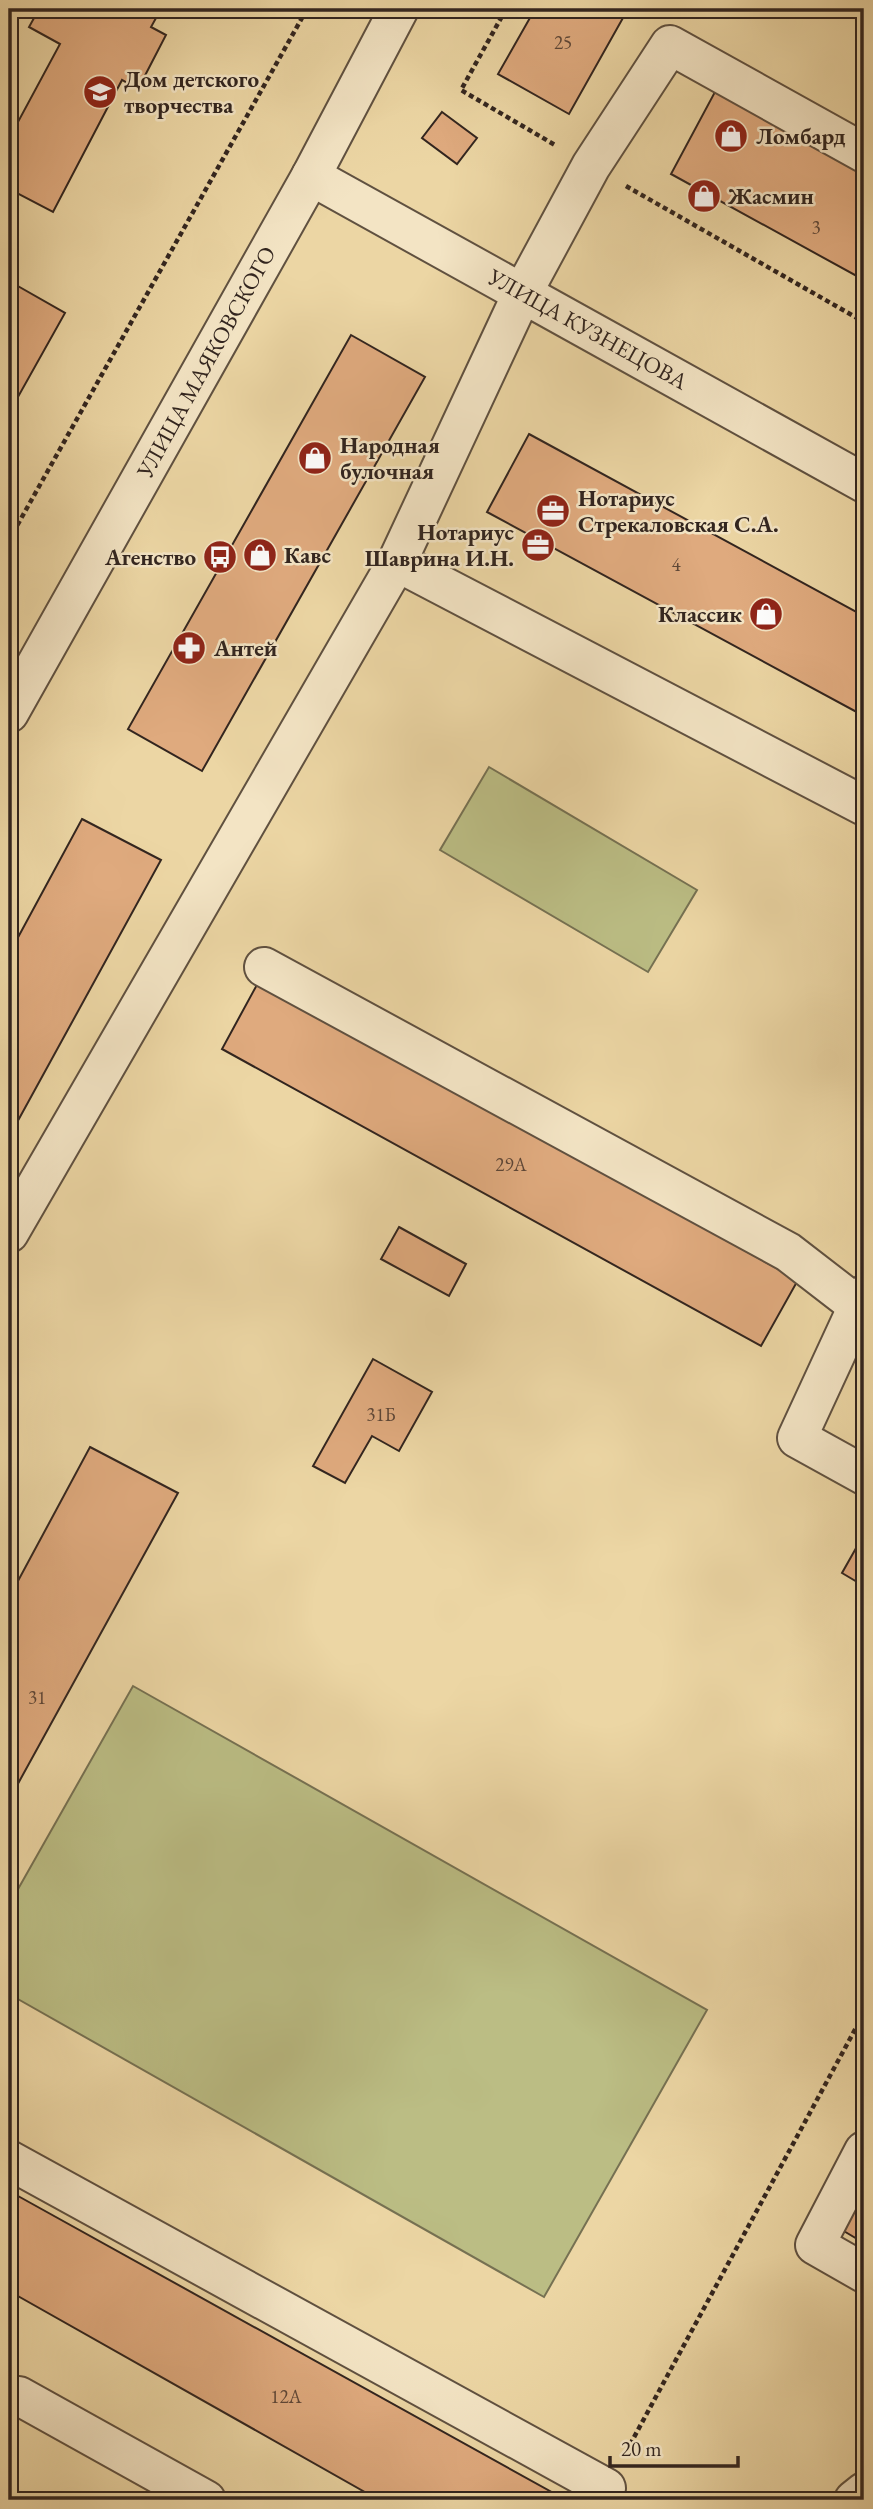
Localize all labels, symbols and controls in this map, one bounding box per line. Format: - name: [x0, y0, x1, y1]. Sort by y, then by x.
- house number: 25: [554, 30, 572, 55]
- place label: Дом детского творчества: [124, 64, 260, 120]
- school or university icon: Дом детского творчества: [81, 73, 119, 111]
- shop icon: Ломбард: [712, 117, 750, 155]
- place label: Ломбард: [756, 121, 846, 151]
- shop icon: Жасмин: [685, 177, 723, 215]
- place label: Жасмин: [727, 181, 814, 211]
- house number: 3: [811, 215, 821, 240]
- street label: УЛИЦА МАЯКОВСКОГО: [129, 241, 282, 484]
- street label: УЛИЦА КУЗНЕЦОВА: [482, 261, 694, 397]
- place label: Народная булочная: [340, 430, 440, 486]
- shop icon: Народная булочная: [296, 439, 334, 477]
- place label: Нотариус Стрекаловская С.А.: [578, 483, 779, 539]
- office icon: Нотариус Стрекаловская С.А.: [534, 492, 572, 530]
- place label: Нотариус Шаврина И.Н.: [365, 517, 515, 573]
- office icon: Нотариус Шаврина И.Н.: [519, 526, 557, 564]
- shop icon: Кавс: [241, 536, 279, 574]
- bus stop icon: Агенство: [201, 538, 239, 576]
- place label: Кавс: [284, 540, 331, 570]
- place label: Агенство: [104, 542, 196, 572]
- house number: 4: [671, 552, 681, 577]
- shop icon: Классик: [747, 595, 785, 633]
- place label: Классик: [658, 599, 742, 629]
- pharmacy icon: Антей: [170, 629, 208, 667]
- place label: Антей: [213, 633, 278, 663]
- house number: 29А: [495, 1152, 528, 1177]
- house number: 31Б: [366, 1402, 396, 1427]
- house number: 31: [28, 1685, 46, 1710]
- house number: 12А: [270, 2384, 303, 2409]
- scale bar: [610, 2425, 738, 2469]
- text: 20 m: [621, 2435, 662, 2462]

